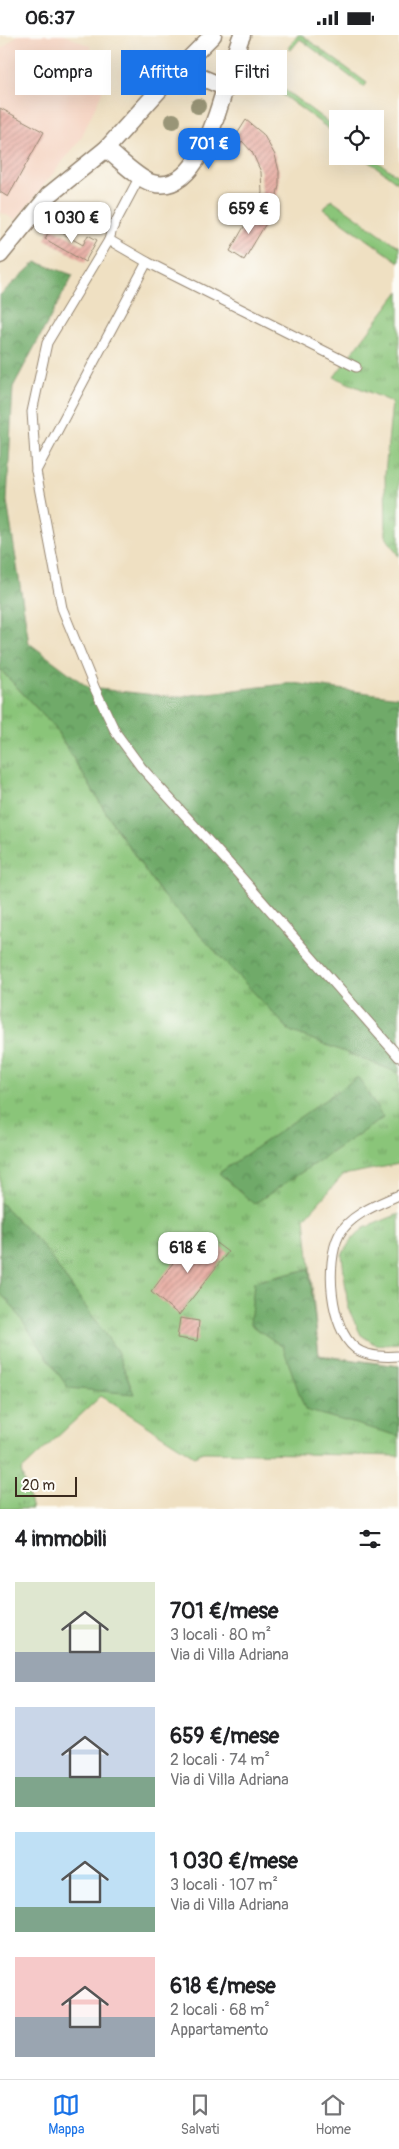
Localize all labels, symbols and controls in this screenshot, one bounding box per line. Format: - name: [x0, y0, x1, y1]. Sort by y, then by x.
- text: 06:37: [25, 6, 75, 30]
- chip: Compra: [15, 50, 111, 95]
- chip: Affitta: [121, 50, 206, 95]
- chip: Filtri: [216, 50, 287, 95]
- map controls: [329, 110, 384, 165]
- button: locate: [329, 110, 384, 165]
- pin: 701 €: [174, 127, 244, 170]
- text: 701 €: [189, 134, 229, 154]
- pin: 659 €: [214, 193, 284, 235]
- text: 659 €: [229, 199, 269, 219]
- pin: 1 030 €: [26, 201, 118, 244]
- text: 1 030 €: [45, 208, 99, 228]
- pin: 618 €: [153, 1231, 223, 1274]
- text: 618 €: [169, 1238, 207, 1258]
- scale bar: [15, 1474, 78, 1497]
- text: 20 m: [22, 1477, 55, 1494]
- icon: filters: [356, 1525, 384, 1553]
- text: 4 immobili: [15, 1526, 106, 1553]
- text: 701 €/mese: [170, 1598, 278, 1625]
- icon: home: [55, 1602, 115, 1662]
- text: 3 locali · 80 m²: [170, 1625, 271, 1645]
- text: Via di Villa Adriana: [170, 1645, 289, 1665]
- text: 659 €/mese: [170, 1723, 279, 1750]
- icon: home: [55, 1727, 115, 1787]
- text: 2 locali · 74 m²: [170, 1750, 270, 1770]
- text: Via di Villa Adriana: [170, 1770, 289, 1790]
- text: 1 030 €/mese: [170, 1848, 298, 1875]
- icon: home: [55, 1852, 115, 1912]
- text: 3 locali · 107 m²: [170, 1875, 278, 1895]
- text: Via di Villa Adriana: [170, 1895, 289, 1915]
- text: 618 €/mese: [170, 1973, 276, 2000]
- icon: home: [55, 1977, 115, 2037]
- text: 2 locali · 68 m²: [170, 2000, 270, 2020]
- text: Appartamento: [170, 2020, 268, 2040]
- tab: Mappa: [48, 2091, 84, 2138]
- tab: Salvati: [181, 2091, 219, 2138]
- tab: Home: [316, 2091, 351, 2138]

